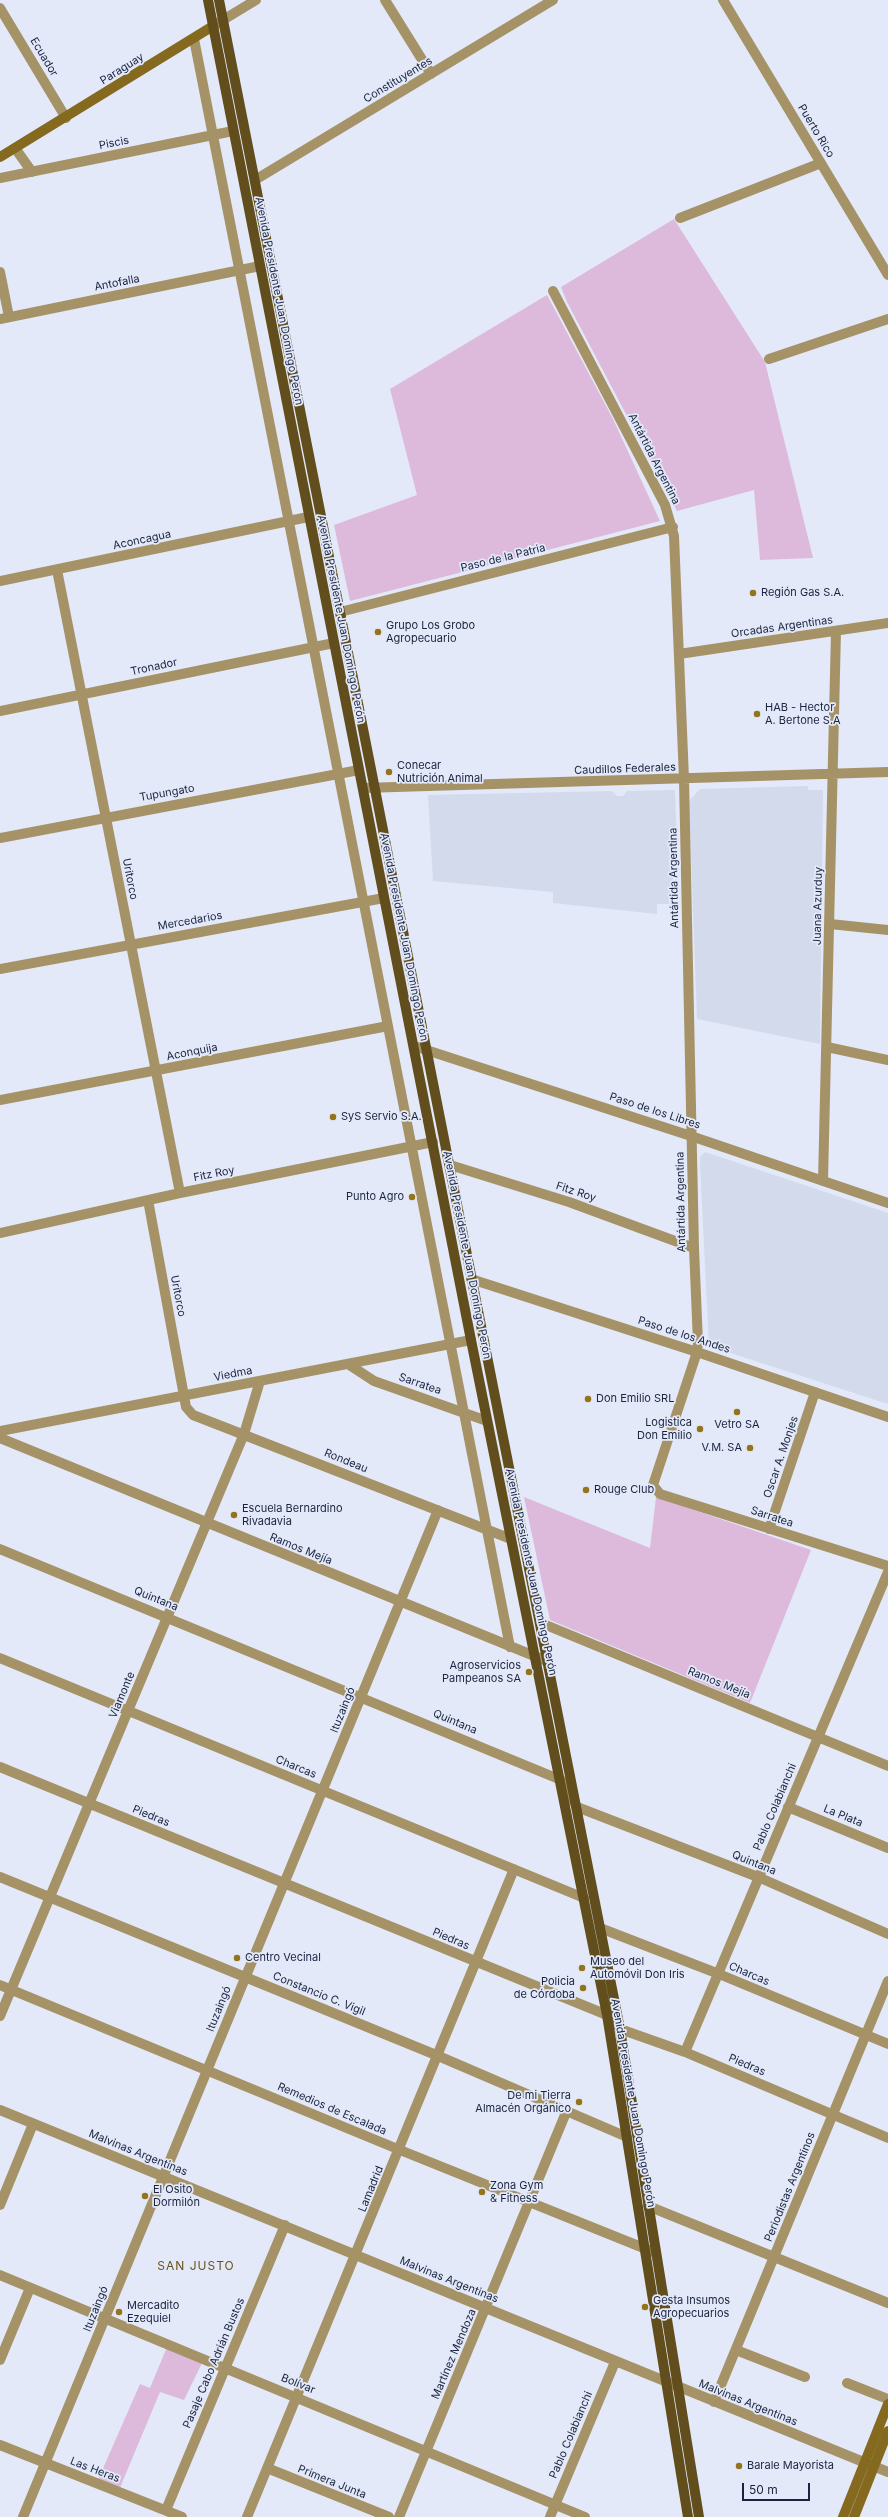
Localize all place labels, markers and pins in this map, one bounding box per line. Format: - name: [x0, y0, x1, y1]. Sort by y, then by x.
- place label: Región Gas S.A.: [761, 586, 844, 600]
- marker: Región Gas S.A.: [748, 588, 758, 598]
- place label: Grupo Los Grobo Agropecuario: [386, 619, 475, 645]
- marker: Grupo Los Grobo Agropecuario: [373, 627, 383, 637]
- place label: HAB - Hector A. Bertone S.A: [765, 701, 841, 727]
- marker: HAB - Hector A. Bertone S.A: [752, 709, 762, 719]
- place label: Conecar Nutrición Animal: [397, 759, 483, 785]
- marker: Conecar Nutrición Animal: [384, 767, 394, 777]
- place label: SyS Servio S.A.: [341, 1110, 422, 1124]
- marker: SyS Servio S.A.: [328, 1112, 338, 1122]
- place label: Punto Agro: [346, 1190, 404, 1204]
- marker: Punto Agro: [407, 1192, 417, 1202]
- place label: Don Emilio SRL: [596, 1392, 674, 1406]
- marker: Don Emilio SRL: [583, 1394, 593, 1404]
- marker: Vetro SA: [732, 1407, 742, 1417]
- place label: Logistica Don Emilio: [637, 1416, 692, 1442]
- place label: Vetro SA: [714, 1418, 760, 1432]
- marker: Logistica Don Emilio: [695, 1424, 705, 1434]
- place label: V.M. SA: [701, 1441, 742, 1455]
- marker: V.M. SA: [745, 1443, 755, 1453]
- place label: Rouge Club: [594, 1483, 654, 1497]
- marker: Rouge Club: [581, 1485, 591, 1495]
- place label: Escuela Bernardino Rivadavia: [242, 1502, 343, 1528]
- marker: Escuela Bernardino Rivadavia: [229, 1510, 239, 1520]
- place label: Agroservicios Pampeanos SA: [442, 1659, 521, 1685]
- marker: Agroservicios Pampeanos SA: [524, 1667, 534, 1677]
- place label: Centro Vecinal: [245, 1951, 321, 1965]
- marker: Centro Vecinal: [232, 1953, 242, 1963]
- place label: Museo del Automóvil Don Iris: [590, 1955, 685, 1981]
- marker: Museo del Automóvil Don Iris: [577, 1963, 587, 1973]
- place label: Policia de Córdoba: [514, 1975, 575, 2001]
- marker: Policia de Córdoba: [578, 1983, 588, 1993]
- place label: De mi Tierra Almacén Orgánico: [475, 2089, 571, 2115]
- marker: De mi Tierra Almacén Orgánico: [574, 2097, 584, 2107]
- place label: Zona Gym & Fitness: [490, 2179, 543, 2205]
- place label: El Osito Dormilón: [153, 2183, 200, 2209]
- marker: Zona Gym & Fitness: [477, 2187, 487, 2197]
- marker: El Osito Dormilón: [140, 2191, 150, 2201]
- place label: Gesta Insumos Agropecuarios: [653, 2294, 730, 2320]
- place label: Mercadito Ezequiel: [127, 2299, 179, 2325]
- marker: Gesta Insumos Agropecuarios: [640, 2302, 650, 2312]
- marker: Mercadito Ezequiel: [114, 2307, 124, 2317]
- place label: Barale Mayorista: [747, 2459, 834, 2473]
- marker: Barale Mayorista: [734, 2461, 744, 2471]

